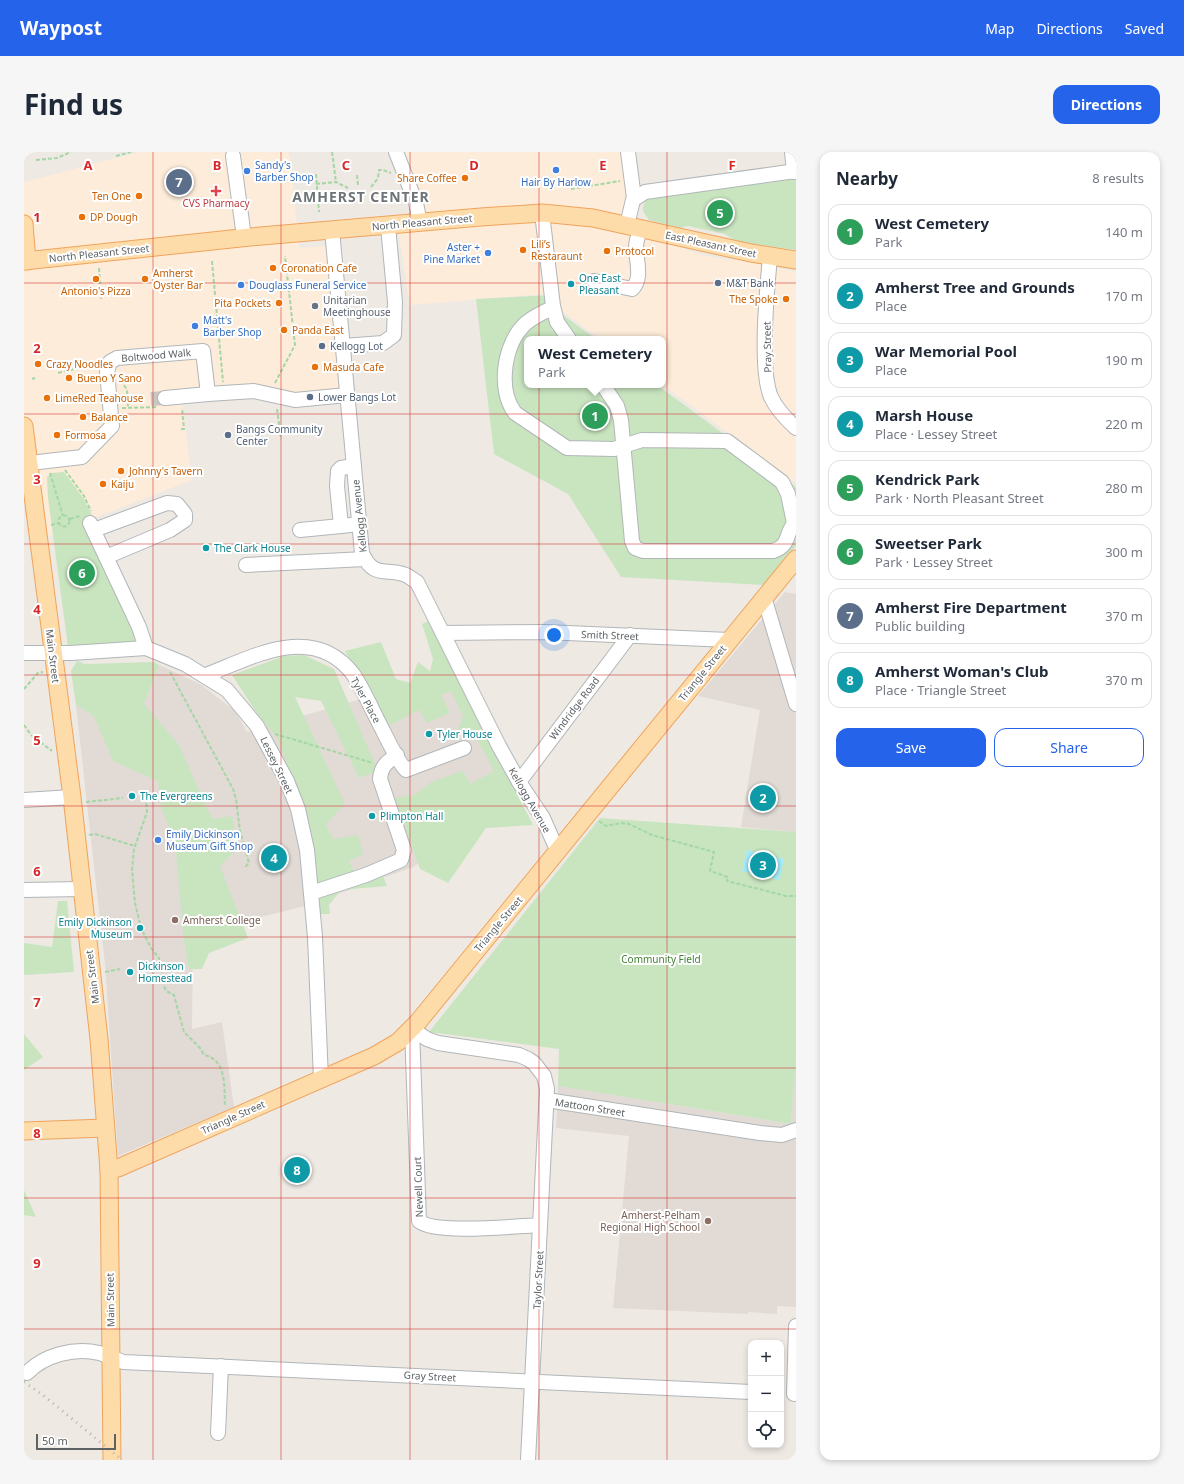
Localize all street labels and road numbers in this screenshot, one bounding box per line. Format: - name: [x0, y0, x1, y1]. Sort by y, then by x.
- street label: North Pleasant Street: [371, 211, 473, 233]
- street label: East Pleasant Street: [664, 228, 758, 261]
- street label: North Pleasant Street: [48, 241, 150, 265]
- street label: Pray Street: [760, 321, 774, 373]
- street label: Boltwood Walk: [120, 345, 192, 365]
- street label: Kellogg Avenue: [348, 479, 370, 553]
- street label: Smith Street: [581, 627, 639, 643]
- street label: Main Street: [43, 628, 63, 684]
- street label: Triangle Street: [675, 642, 729, 704]
- street label: Windridge Road: [546, 674, 602, 742]
- street label: Tyler Place: [348, 675, 384, 726]
- street label: Lessey Street: [257, 734, 297, 796]
- street label: Kellogg Avenue: [506, 765, 555, 835]
- street label: Triangle Street: [471, 893, 526, 955]
- street label: Main Street: [82, 949, 102, 1005]
- street label: Mattoon Street: [554, 1095, 626, 1120]
- street label: Triangle Street: [199, 1097, 267, 1137]
- street label: Newell Court: [410, 1156, 426, 1218]
- street label: Taylor Street: [529, 1250, 547, 1310]
- street label: Main Street: [103, 1273, 117, 1327]
- street label: Gray Street: [403, 1368, 457, 1384]

